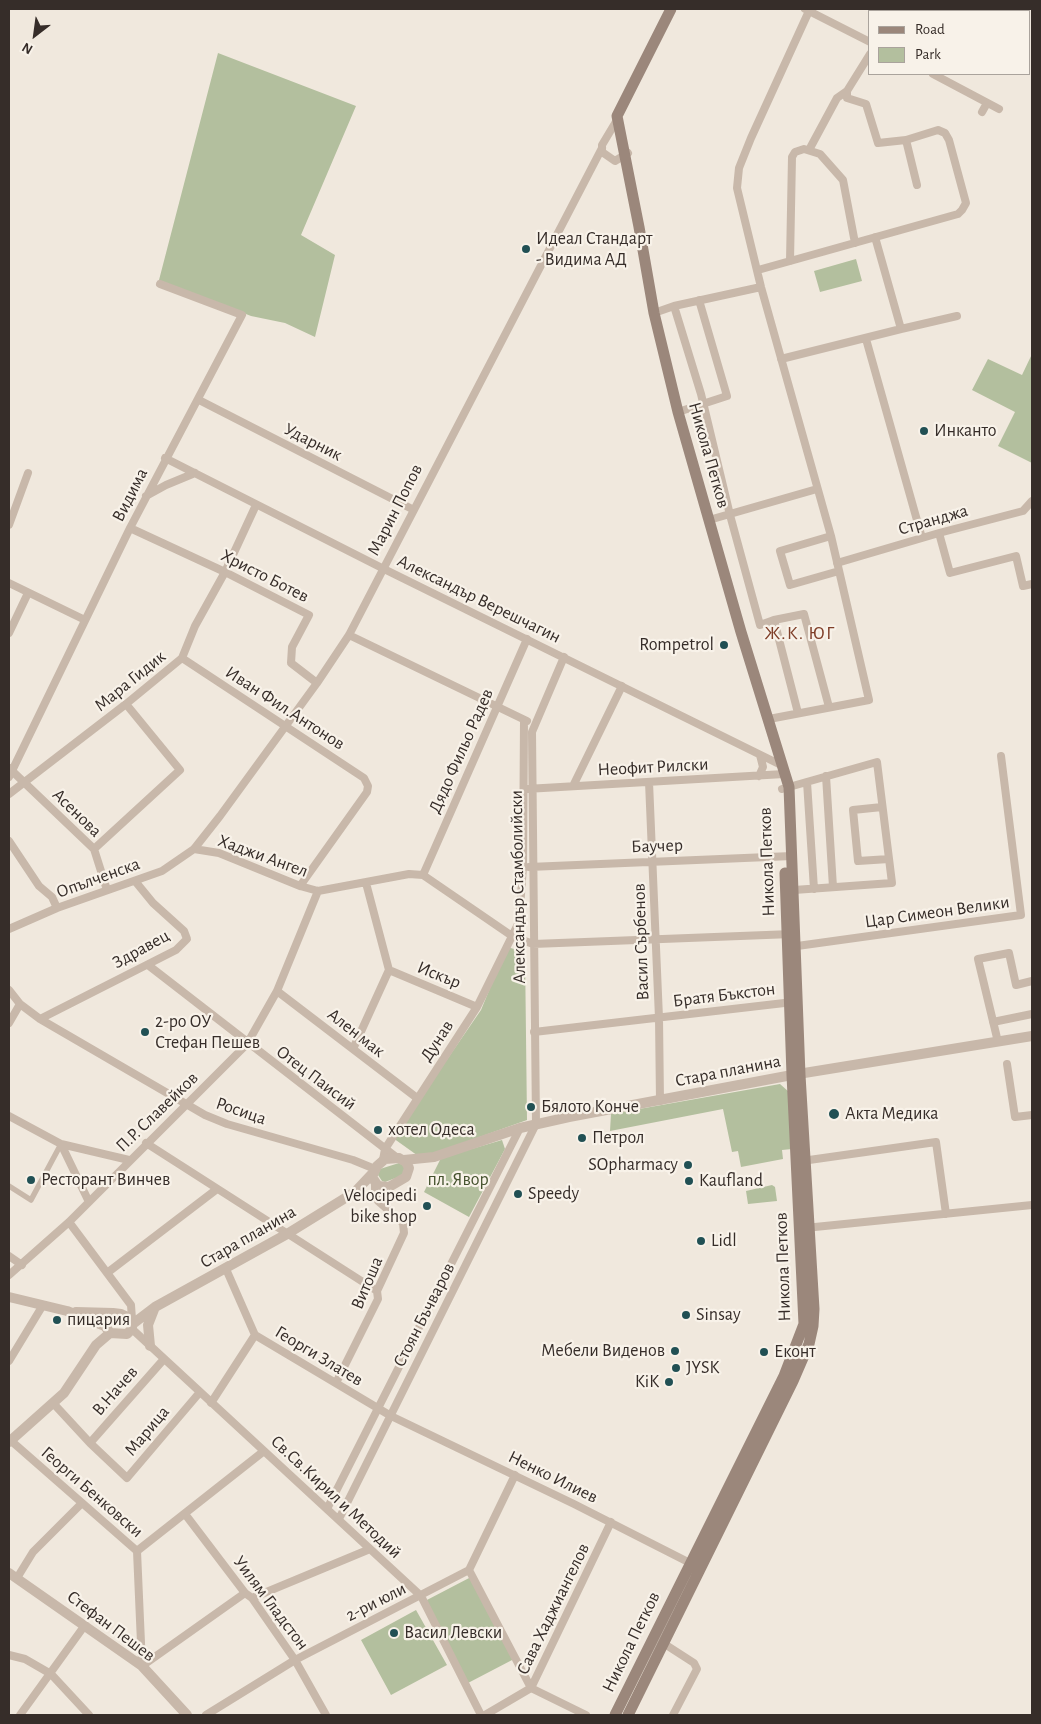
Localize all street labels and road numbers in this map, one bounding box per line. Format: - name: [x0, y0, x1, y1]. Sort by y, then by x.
- street label: Никола Петков: [684, 400, 734, 510]
- street label: Ударник: [280, 418, 346, 466]
- street label: Марин Попов: [363, 461, 427, 559]
- street label: Видима: [107, 465, 153, 525]
- street label: Странджа: [896, 500, 970, 540]
- street label: Христо Ботев: [217, 545, 313, 607]
- street label: Александър Верешчагин: [394, 550, 564, 648]
- street label: Мара Гидик: [90, 646, 170, 716]
- street label: Иван Фил.Антонов: [221, 661, 349, 755]
- street label: Дядо Фильо Радев: [424, 685, 498, 817]
- street label: Неофит Рилски: [597, 753, 709, 781]
- street label: Асенова: [48, 784, 106, 842]
- street label: Александър Стамболийски: [506, 790, 530, 984]
- street label: Никола Петков: [754, 807, 780, 917]
- street label: Хаджи Ангел: [215, 830, 311, 882]
- street label: Баучер: [631, 834, 683, 858]
- street label: Опълченска: [53, 853, 143, 903]
- street label: Васил Сърбенов: [628, 883, 654, 1001]
- street label: Цар Симеон Велики: [863, 891, 1011, 933]
- street label: Здравец: [109, 925, 173, 973]
- street label: Искър: [414, 957, 464, 993]
- street label: Братя Бъкстон: [672, 978, 776, 1012]
- street label: Ален мак: [323, 1004, 389, 1062]
- street label: Дунав: [416, 1016, 458, 1066]
- street label: Отец Паисий: [272, 1041, 360, 1115]
- street label: Стара планина: [673, 1050, 783, 1092]
- street label: П.Р. Славейков: [111, 1067, 203, 1157]
- street label: Росица: [213, 1092, 269, 1130]
- street label: Стара планина: [196, 1201, 300, 1273]
- street label: Никола Петков: [770, 1212, 796, 1322]
- street label: Витоша: [346, 1253, 388, 1313]
- street label: Стоян Бъчваров: [388, 1259, 460, 1371]
- street label: Георги Златев: [271, 1321, 367, 1391]
- street label: В.Начев: [87, 1362, 143, 1420]
- street label: Марица: [120, 1401, 174, 1461]
- street label: Св.Св.Кирил и Методий: [266, 1431, 406, 1563]
- street label: Георги Бенковски: [36, 1442, 148, 1542]
- street label: Ненко Илиев: [505, 1446, 601, 1508]
- street label: Сава Хаджиангелов: [512, 1540, 594, 1678]
- street label: Уилям Гладстон: [228, 1552, 314, 1654]
- street label: 2-ри юли: [342, 1578, 410, 1626]
- street label: Стефан Пешев: [63, 1586, 159, 1666]
- street label: Никола Петков: [597, 1588, 665, 1696]

